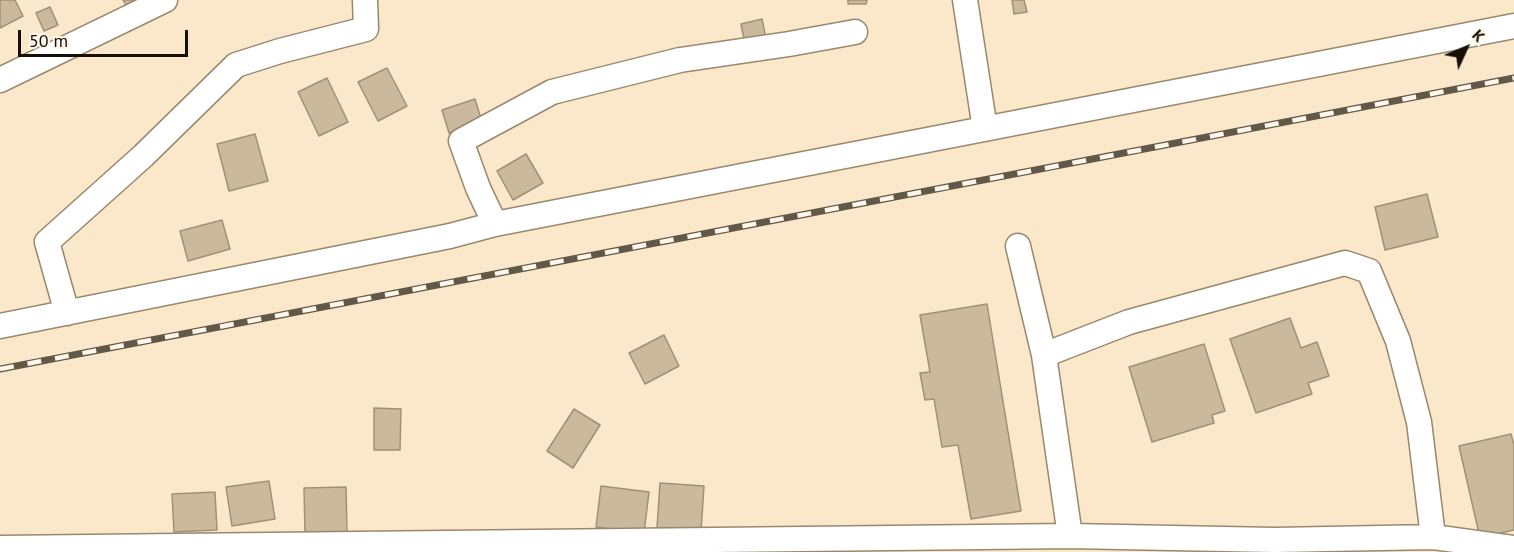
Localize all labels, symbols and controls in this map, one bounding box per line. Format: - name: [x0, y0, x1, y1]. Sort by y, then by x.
- scale bar: [21, 18, 190, 56]
- north arrow: [1436, 18, 1496, 78]
- text: K: [1468, 25, 1490, 46]
- text: 50 m: [29, 29, 68, 52]

